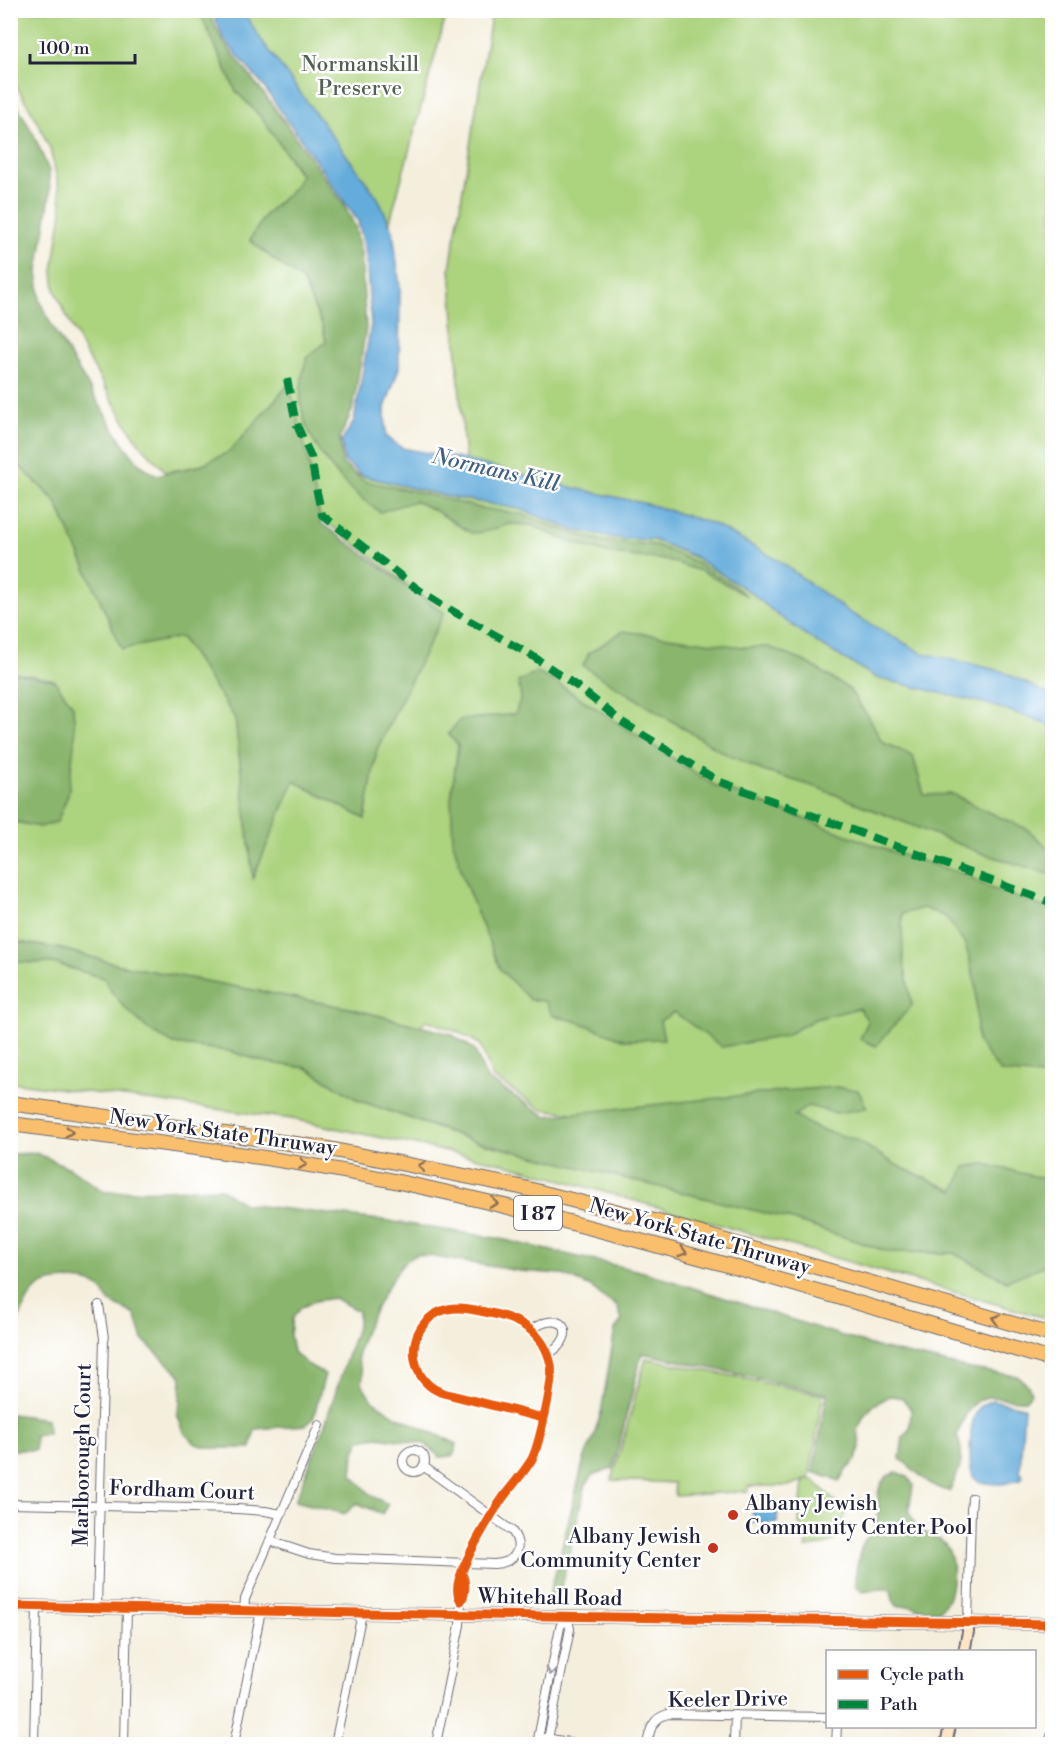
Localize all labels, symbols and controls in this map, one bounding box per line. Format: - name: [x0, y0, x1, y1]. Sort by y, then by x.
- scale bar: [30, 27, 135, 65]
- text: 100 m: [39, 37, 90, 60]
- park label: Normanskill Preserve: [301, 52, 419, 102]
- water label: Normans Kill: [428, 442, 562, 498]
- street label: New York State Thruway: [108, 1104, 339, 1162]
- one-way arrow: [64, 1125, 73, 1137]
- one-way arrow: [299, 1157, 308, 1169]
- one-way arrow: [418, 1160, 428, 1173]
- street label: New York State Thruway: [586, 1193, 814, 1281]
- one-way arrow: [489, 1196, 499, 1209]
- road number: I 87: [514, 1196, 562, 1230]
- one-way arrow: [677, 1245, 688, 1257]
- one-way arrow: [991, 1313, 1001, 1326]
- street label: Marlborough Court: [68, 1362, 98, 1547]
- street label: Fordham Court: [109, 1475, 256, 1507]
- place label: Albany Jewish Community Center Pool: [744, 1491, 973, 1541]
- marker: Albany Jewish Community Center Pool: [726, 1508, 740, 1522]
- place label: Albany Jewish Community Center: [520, 1524, 701, 1574]
- marker: Albany Jewish Community Center: [706, 1541, 720, 1555]
- street label: Whitehall Road: [476, 1584, 623, 1612]
- legend: [826, 1650, 1036, 1728]
- text: Cycle path: [880, 1663, 964, 1686]
- one-way arrow: [545, 1666, 558, 1676]
- street label: Keeler Drive: [668, 1686, 788, 1714]
- text: Path: [880, 1693, 918, 1716]

